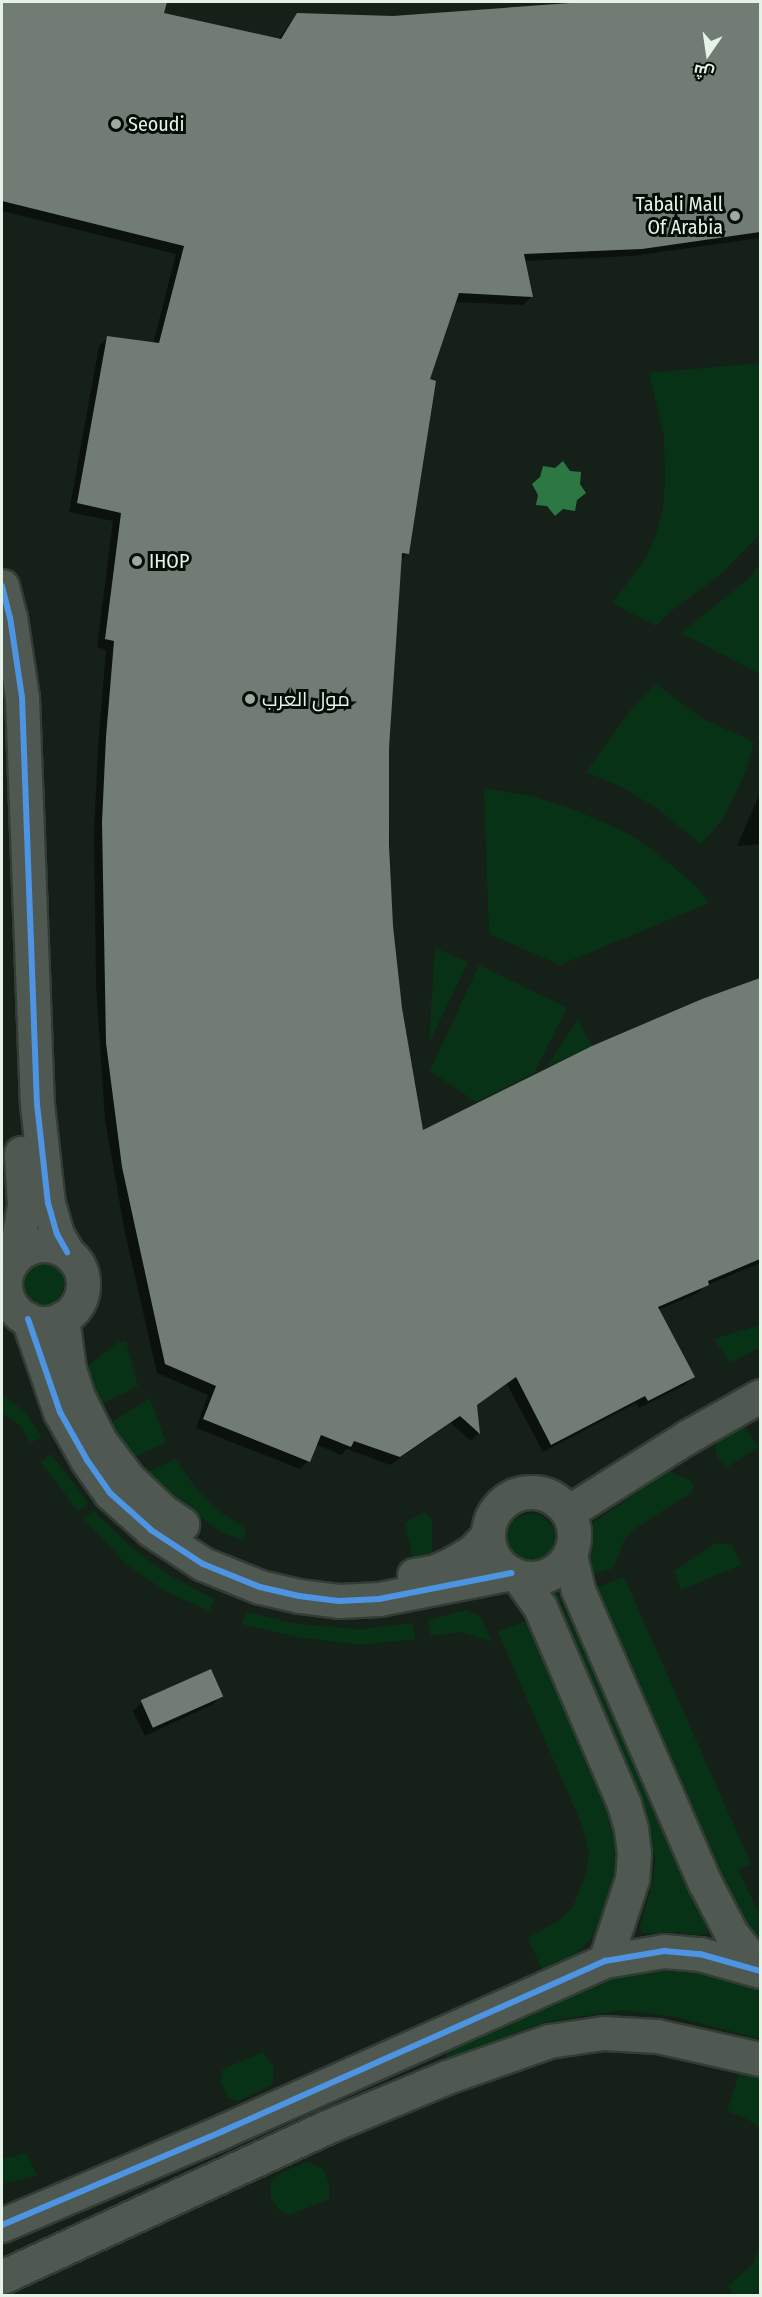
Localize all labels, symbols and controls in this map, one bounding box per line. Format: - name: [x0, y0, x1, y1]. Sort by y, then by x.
- north arrow: [678, 24, 738, 84]
- text: ش: [692, 60, 716, 84]
- place label: Seoudi: [128, 112, 185, 136]
- marker: Seoudi: [109, 117, 123, 131]
- place label: Tabali Mall Of Arabia: [635, 192, 723, 239]
- marker: Tabali Mall Of Arabia: [728, 209, 742, 223]
- place label: IHOP: [149, 549, 189, 573]
- marker: IHOP: [130, 554, 144, 568]
- place label: مول العرب: [262, 687, 350, 711]
- marker: مول العرب: [243, 692, 257, 706]

